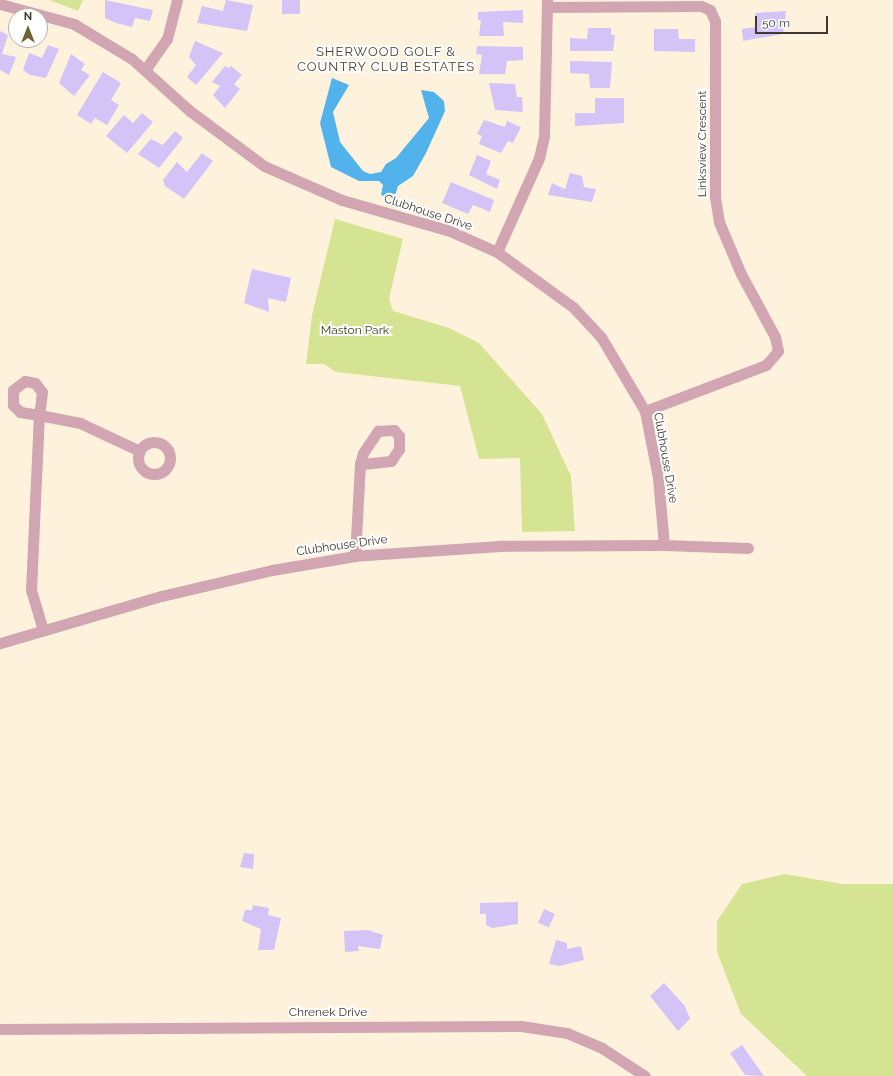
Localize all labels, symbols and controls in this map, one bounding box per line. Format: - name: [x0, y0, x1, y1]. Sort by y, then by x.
- north arrow: [8, 8, 48, 48]
- scale bar: [757, 8, 830, 34]
- text: N: [24, 10, 32, 23]
- text: 50 m: [762, 16, 790, 30]
- district label: SHERWOOD GOLF & COUNTRY CLUB ESTATES: [297, 45, 475, 76]
- street label: Linksview Crescent: [696, 91, 710, 197]
- street label: Clubhouse Drive: [382, 192, 474, 234]
- park label: Maston Park: [321, 324, 389, 338]
- street label: Clubhouse Drive: [650, 412, 680, 504]
- street label: Clubhouse Drive: [296, 532, 388, 560]
- street label: Chrenek Drive: [289, 1006, 367, 1020]

